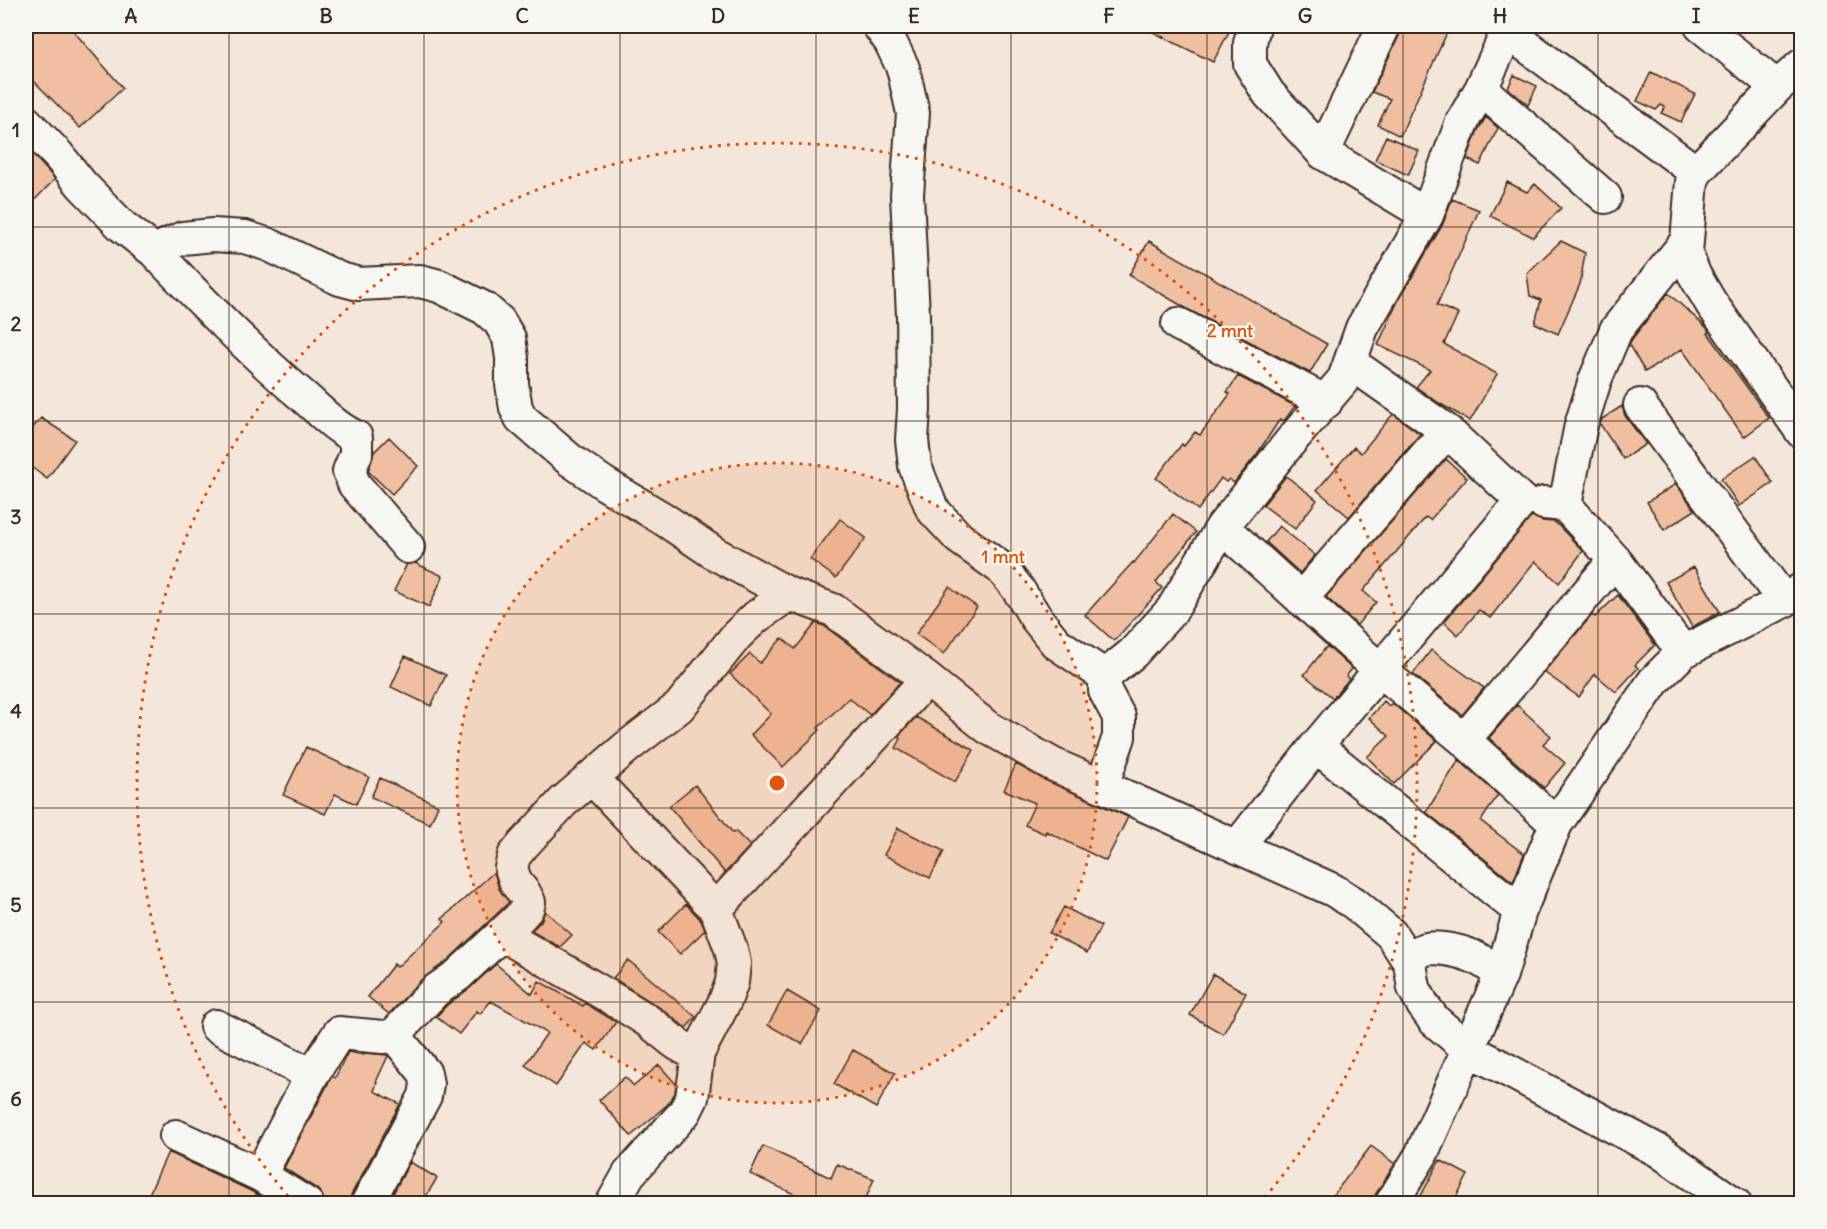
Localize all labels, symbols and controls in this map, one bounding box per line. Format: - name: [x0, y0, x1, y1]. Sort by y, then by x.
- text: A: [125, 3, 138, 28]
- text: B: [319, 3, 333, 28]
- text: C: [515, 3, 529, 28]
- text: D: [711, 3, 725, 28]
- text: E: [908, 3, 920, 28]
- text: F: [1103, 3, 1115, 28]
- text: G: [1298, 3, 1312, 28]
- text: H: [1493, 3, 1507, 28]
- text: I: [1692, 3, 1701, 28]
- text: 1: [12, 117, 20, 142]
- text: 2: [11, 311, 22, 336]
- text: 2 mnt: [1207, 319, 1254, 342]
- text: 3: [10, 504, 22, 529]
- text: 1 mnt: [981, 545, 1026, 568]
- text: 4: [10, 698, 22, 723]
- centre of rings: [767, 773, 787, 793]
- text: 5: [10, 892, 22, 917]
- text: 6: [10, 1086, 22, 1111]

